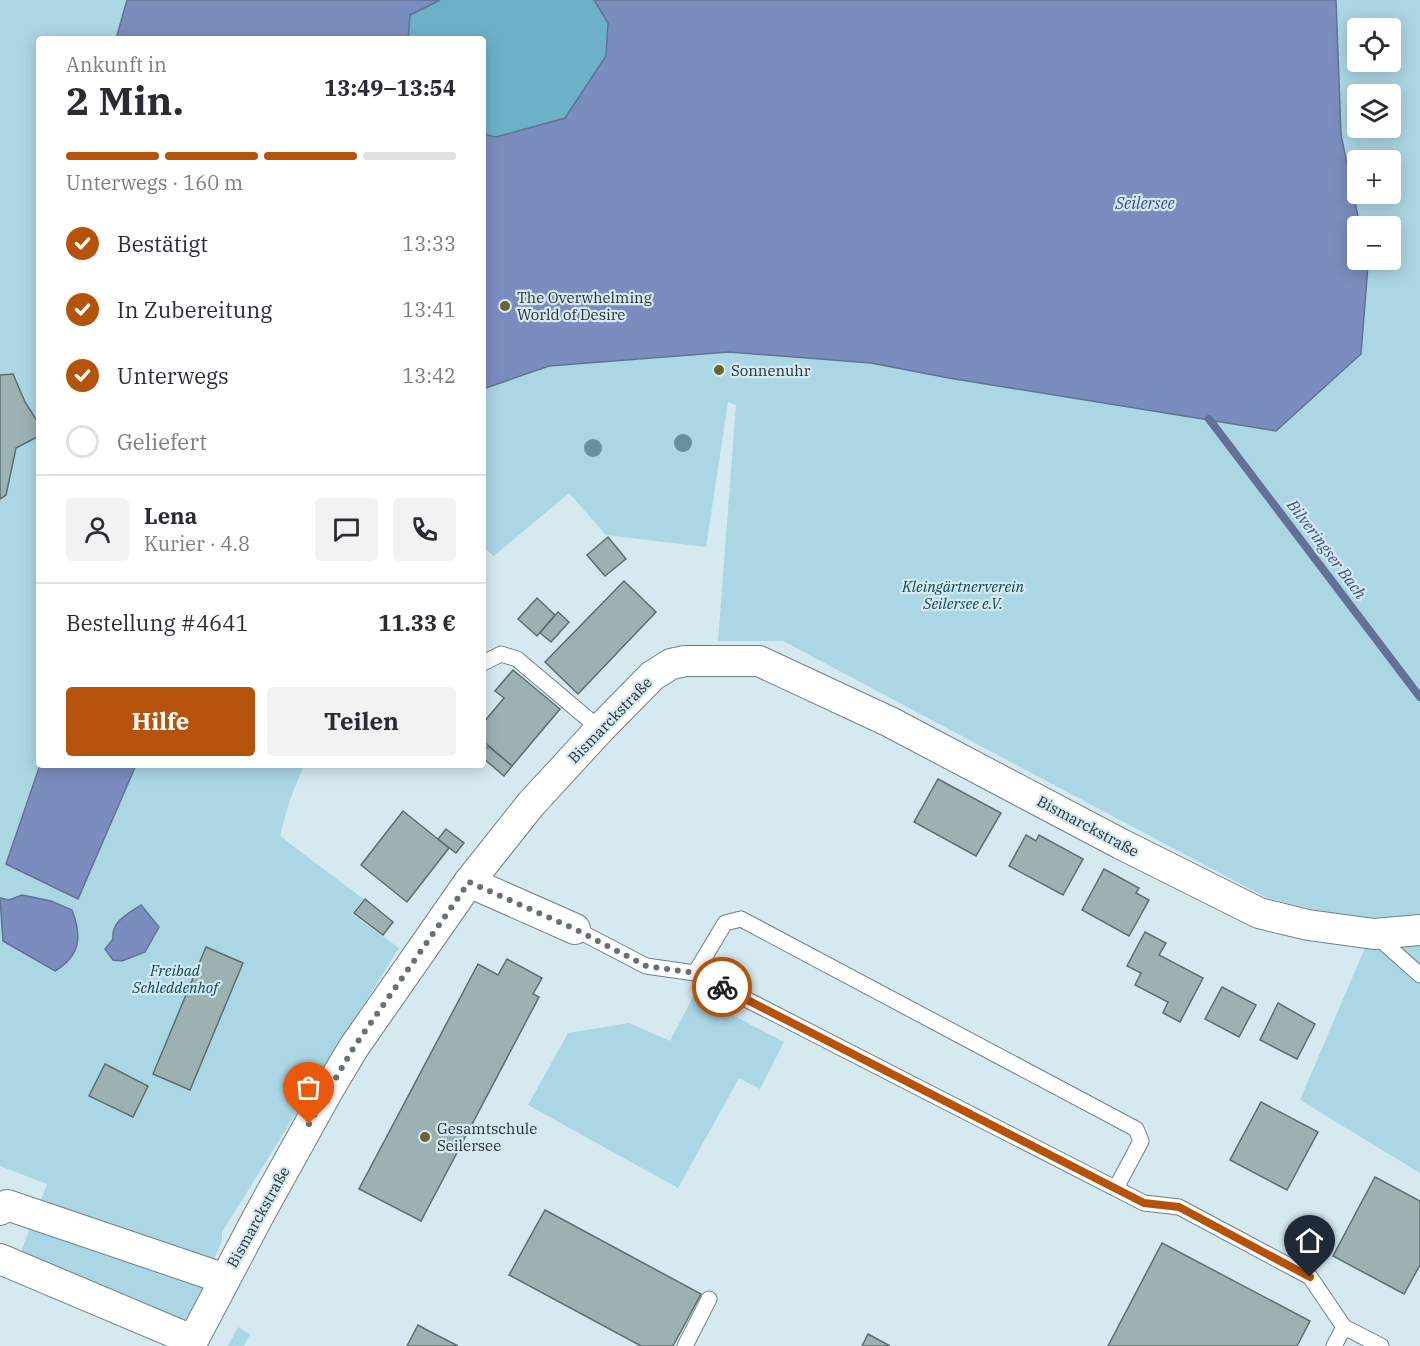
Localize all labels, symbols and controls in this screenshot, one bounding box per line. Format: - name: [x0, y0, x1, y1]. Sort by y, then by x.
- map controls: [1347, 18, 1401, 270]
- button: locate: [1347, 18, 1401, 72]
- text: Ankunft in: [66, 51, 167, 78]
- text: 13:49–13:54: [324, 73, 456, 102]
- text: 2 Min.: [66, 75, 184, 126]
- button: layers: [1347, 84, 1401, 138]
- button: +: [1347, 150, 1401, 204]
- text: Unterwegs · 160 m: [66, 169, 243, 196]
- water label: Seilersee: [1114, 193, 1175, 213]
- button: −: [1347, 216, 1401, 270]
- icon: check: [66, 227, 99, 260]
- text: Bestätigt: [117, 229, 208, 258]
- text: 13:33: [402, 230, 456, 257]
- place label: The Overwhelming World of Desire: [517, 288, 652, 324]
- icon: check: [66, 293, 99, 326]
- text: In Zubereitung: [117, 295, 272, 324]
- text: 13:41: [402, 296, 456, 323]
- marker: The Overwhelming World of Desire: [498, 299, 512, 313]
- icon: check: [66, 359, 99, 392]
- text: Unterwegs: [117, 361, 229, 390]
- place label: Sonnenuhr: [731, 361, 811, 380]
- text: 13:42: [402, 362, 456, 389]
- marker: Sonnenuhr: [712, 363, 726, 377]
- text: Geliefert: [117, 427, 207, 456]
- water label: Bilveringser Bach: [1282, 494, 1371, 603]
- button: person: [66, 498, 129, 561]
- button: chat: [315, 498, 378, 561]
- button: phone: [393, 498, 456, 561]
- text: Lena: [144, 501, 197, 530]
- text: Kurier · 4.8: [144, 530, 250, 557]
- park label: Kleingärtnerverein Seilersee e.V.: [901, 577, 1025, 613]
- text: Bestellung #4641: [66, 608, 249, 637]
- text: 11.33 €: [378, 608, 456, 637]
- street label: Bismarckstraße: [564, 673, 656, 767]
- button: Hilfe: [66, 687, 255, 756]
- button: Teilen: [267, 687, 456, 756]
- street label: Bismarckstraße: [1034, 791, 1142, 861]
- courier: [692, 957, 752, 1017]
- park label: Freibad Schleddenhof: [131, 961, 221, 997]
- icon: bike: [706, 971, 739, 1004]
- pin: [283, 1062, 334, 1124]
- icon: bag: [292, 1071, 325, 1104]
- place label: Gesamtschule Seilersee: [437, 1119, 537, 1155]
- marker: Gesamtschule Seilersee: [418, 1130, 432, 1144]
- street label: Bismarckstraße: [222, 1163, 294, 1271]
- pin: [1284, 1215, 1335, 1277]
- icon: home: [1293, 1224, 1326, 1257]

